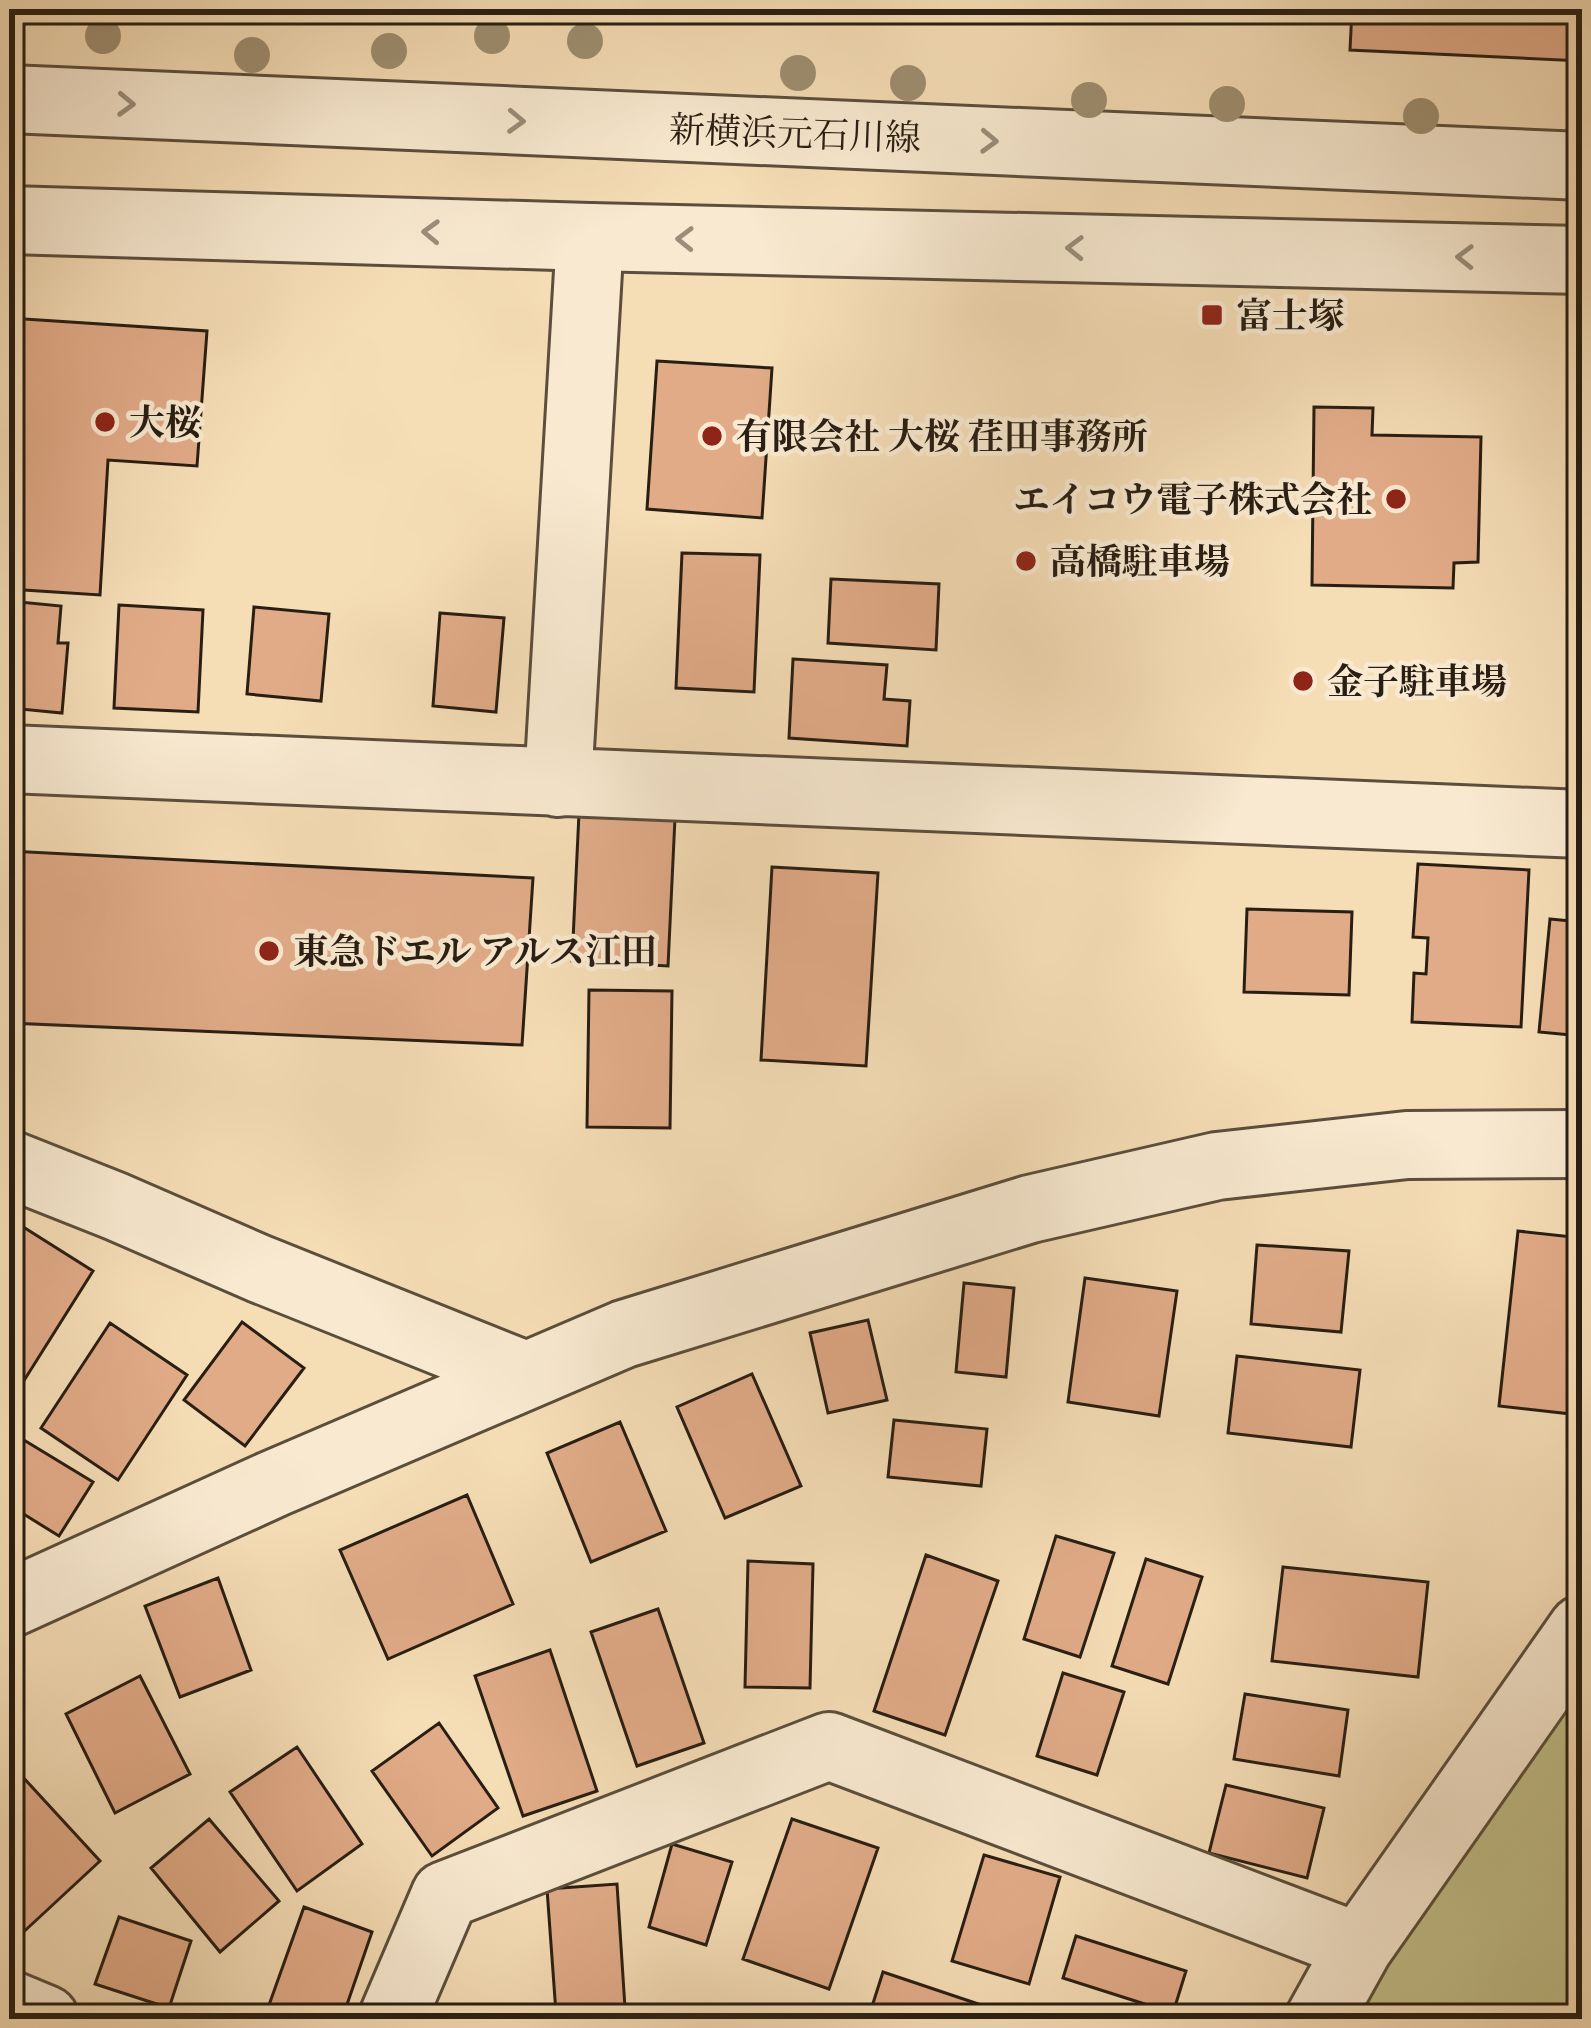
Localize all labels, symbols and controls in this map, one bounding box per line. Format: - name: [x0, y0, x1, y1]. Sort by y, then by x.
- one-way arrow: [117, 91, 136, 117]
- street label: 新横浜元石川線: [668, 102, 922, 163]
- one-way arrow: [507, 108, 526, 134]
- one-way arrow: [980, 128, 999, 154]
- one-way arrow: [421, 220, 440, 246]
- one-way arrow: [675, 226, 694, 252]
- one-way arrow: [1065, 235, 1084, 261]
- one-way arrow: [1455, 245, 1474, 271]
- place label: 富士塚: [1236, 288, 1344, 341]
- marker: 富士塚: [1199, 302, 1225, 328]
- place label: 大桜: [129, 395, 201, 448]
- marker: 大桜: [92, 409, 118, 435]
- place label: 有限会社 大桜 荏田事務所: [736, 409, 1148, 462]
- marker: 有限会社 大桜 荏田事務所: [699, 423, 725, 449]
- place label: エイコウ電子株式会社: [1013, 472, 1372, 525]
- marker: エイコウ電子株式会社: [1383, 486, 1409, 512]
- place label: 高橋駐車場: [1050, 534, 1230, 587]
- marker: 高橋駐車場: [1013, 548, 1039, 574]
- place label: 金子駐車場: [1327, 654, 1507, 707]
- marker: 金子駐車場: [1290, 668, 1316, 694]
- place label: 東急ドエル アルス江田: [293, 924, 657, 977]
- marker: 東急ドエル アルス江田: [256, 938, 282, 964]

